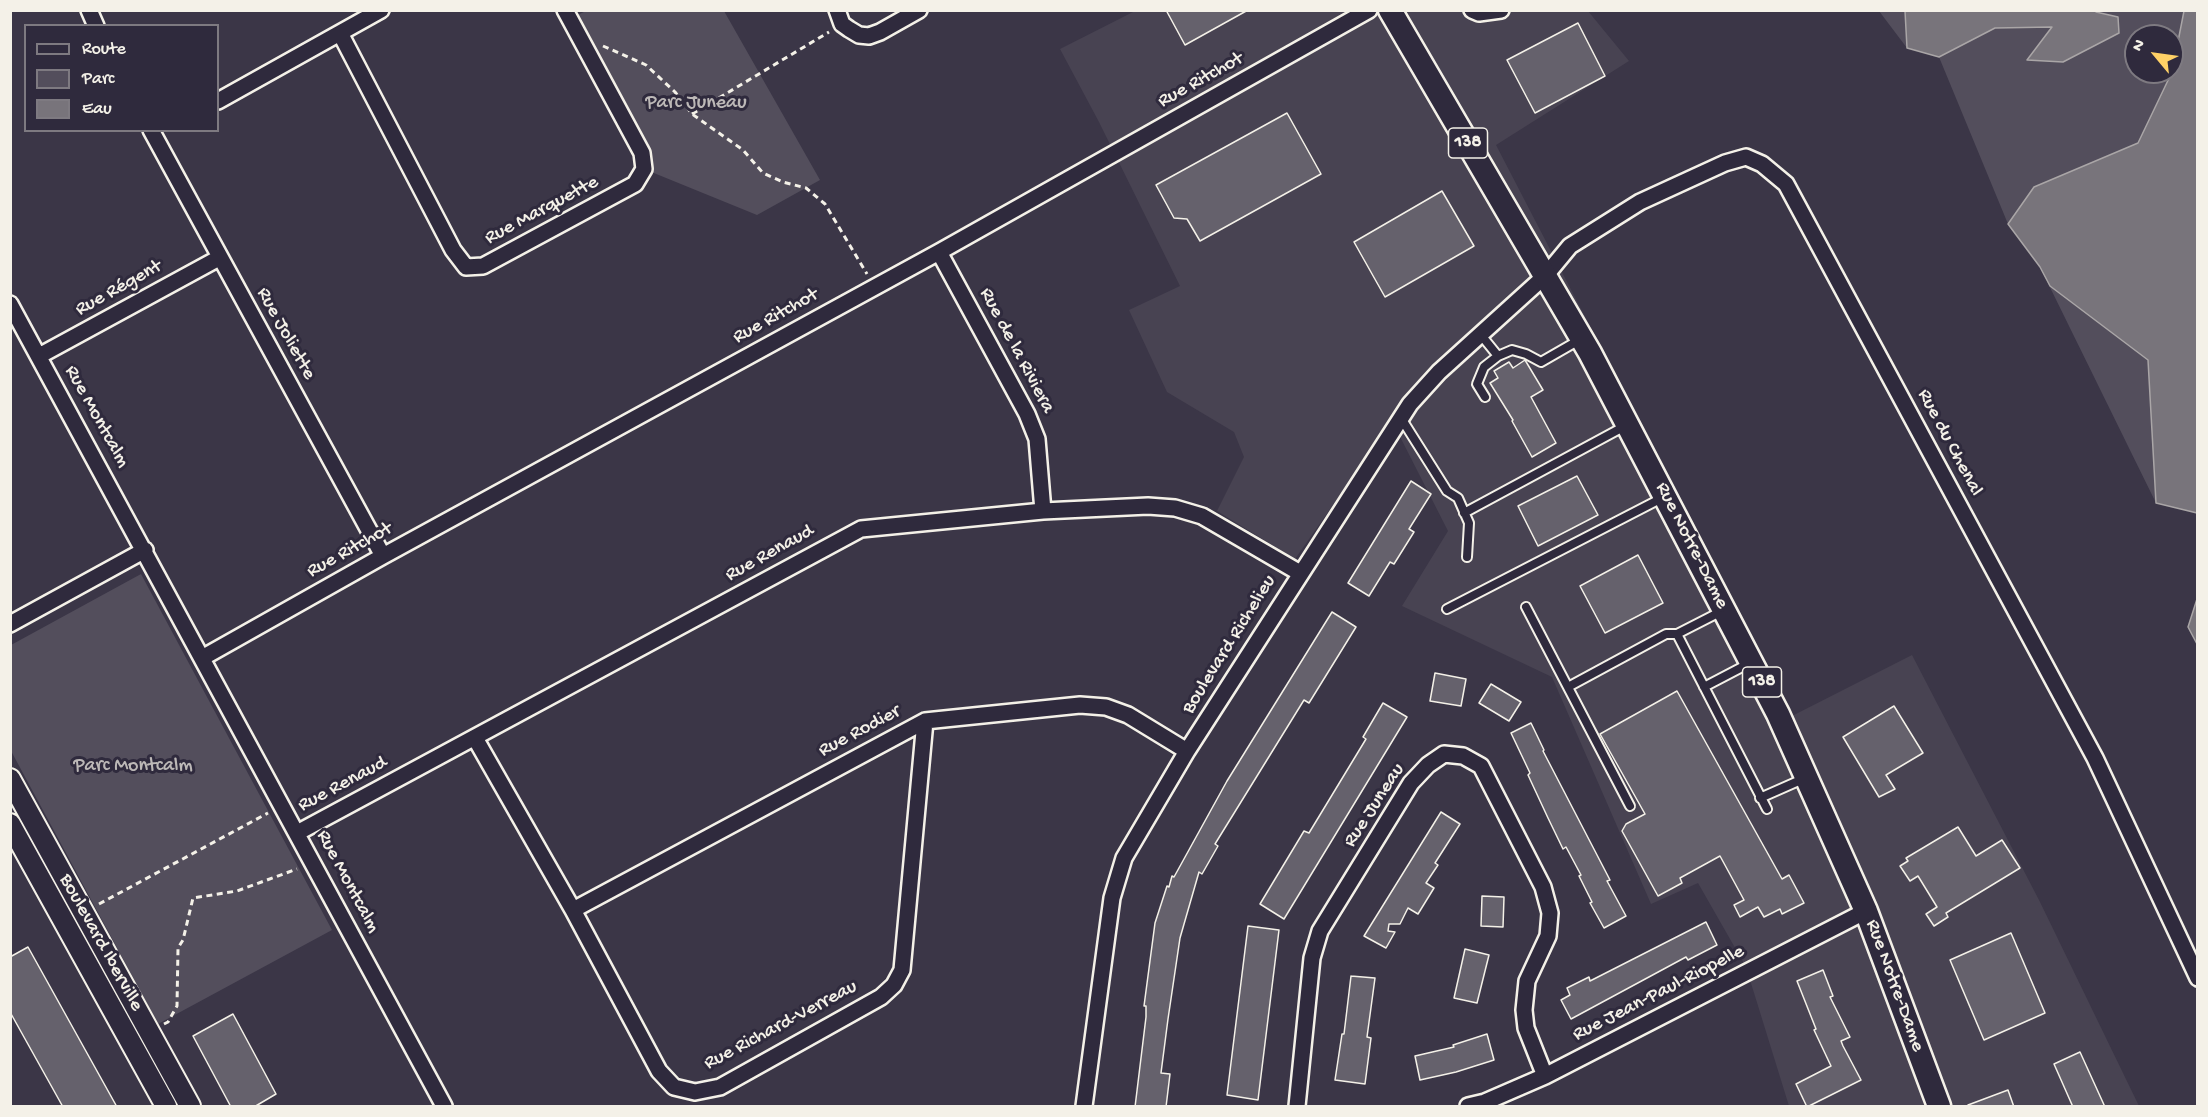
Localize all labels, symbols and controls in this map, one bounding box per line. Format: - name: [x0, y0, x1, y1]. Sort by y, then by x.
- legend: [24, 24, 219, 132]
- north arrow: [2124, 24, 2184, 84]
- text: N: [2129, 37, 2150, 55]
- text: Route: [82, 39, 126, 60]
- street label: Rue Ritchot: [1154, 48, 1248, 114]
- text: Parc: [82, 69, 114, 90]
- park label: Parc Juneau: [645, 92, 747, 116]
- text: Eau: [82, 99, 112, 120]
- road number: 138: [1448, 128, 1488, 158]
- street label: Rue Marquette: [481, 171, 603, 251]
- street label: Rue Régent: [72, 255, 166, 323]
- street label: Rue Joliette: [250, 284, 320, 384]
- street label: Rue Ritchot: [729, 284, 823, 350]
- street label: Rue de la Riviera: [973, 284, 1059, 418]
- street label: Rue Montcalm: [58, 362, 134, 472]
- street label: Rue du Chenal: [1911, 385, 1987, 501]
- street label: Rue Notre-Dame: [1649, 479, 1733, 613]
- street label: Rue Ritchot: [303, 518, 397, 584]
- street label: Rue Renaud: [722, 520, 818, 588]
- street label: Boulevard Richelieu: [1178, 571, 1282, 719]
- road number: 138: [1742, 667, 1782, 697]
- street label: Rue Rodier: [815, 700, 905, 764]
- street label: Rue Renaud: [294, 752, 392, 818]
- park label: Parc Montcalm: [73, 755, 193, 779]
- street label: Rue Juneau: [1339, 760, 1411, 852]
- street label: Rue Montcalm: [310, 826, 384, 938]
- street label: Boulevard Iberville: [52, 870, 148, 1016]
- street label: Rue Notre-Dame: [1859, 917, 1929, 1055]
- street label: Rue Jean-Paul-Riopelle: [1569, 940, 1749, 1048]
- street label: Rue Richard-Verreau: [700, 976, 862, 1076]

